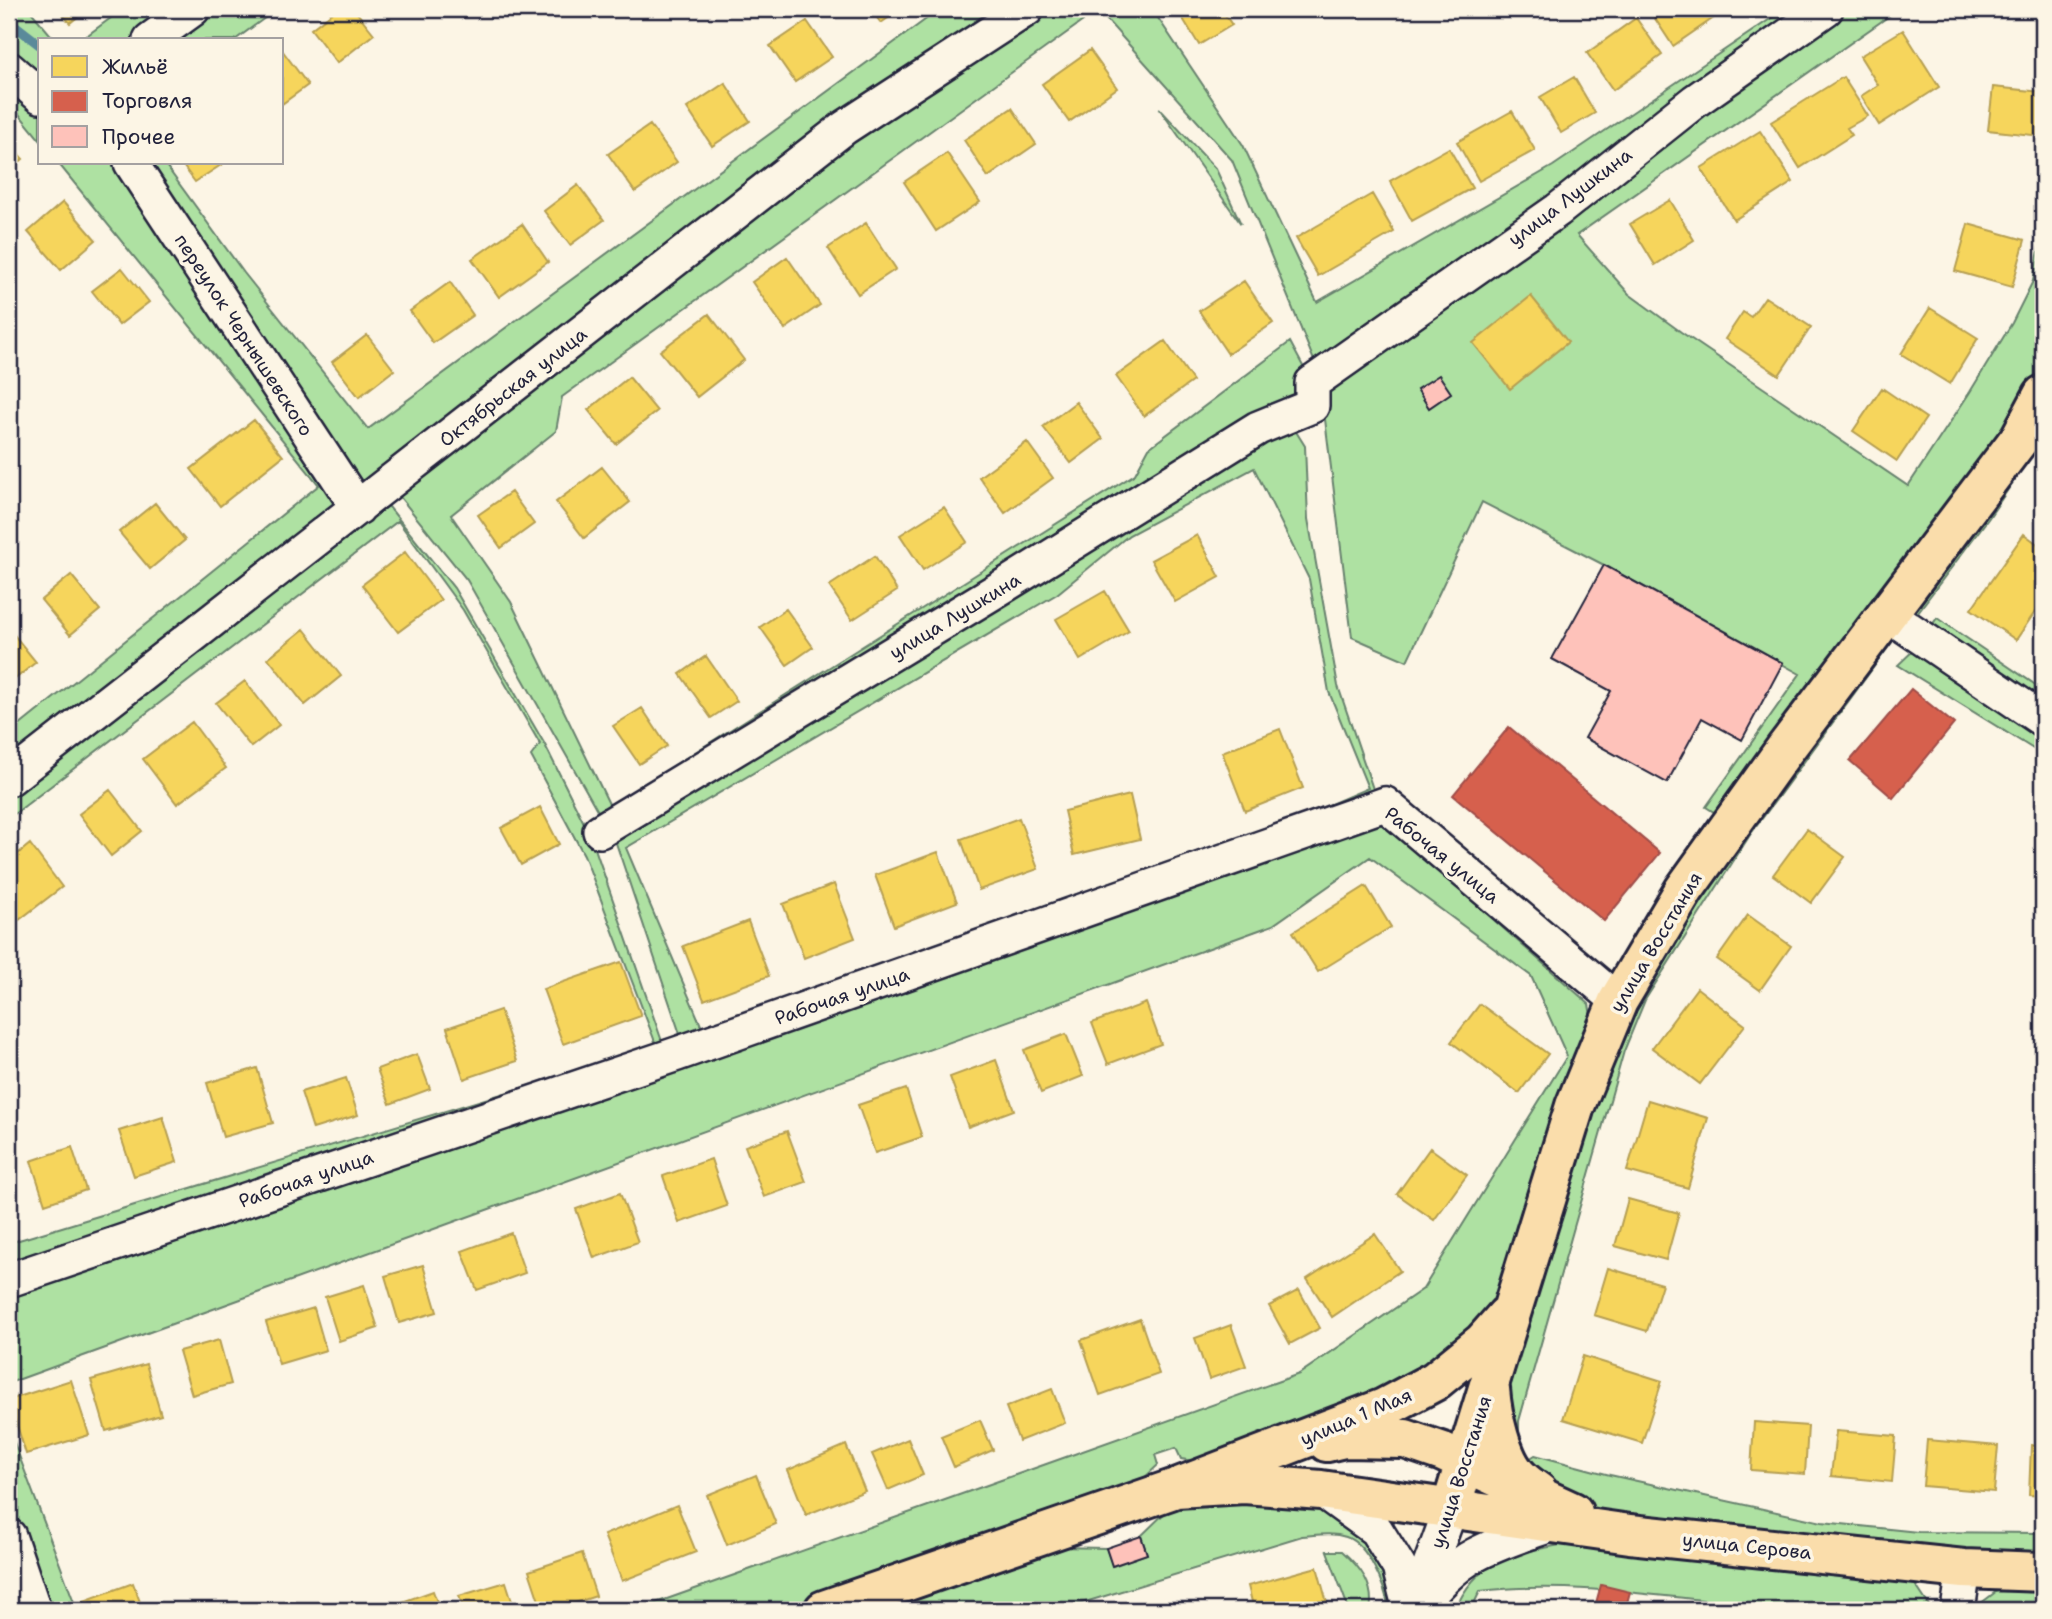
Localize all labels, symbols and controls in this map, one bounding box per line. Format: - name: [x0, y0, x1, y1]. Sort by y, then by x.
- legend: [38, 38, 284, 164]
- text: Жильё: [102, 53, 168, 81]
- text: Торговля: [102, 87, 192, 115]
- text: Прочее: [102, 123, 175, 151]
- street label: улица Лушкина: [1503, 142, 1637, 252]
- street label: переулок Чернышевского: [169, 229, 319, 441]
- street label: Октябрьская улица: [434, 321, 592, 453]
- street label: улица Лушкина: [885, 567, 1025, 665]
- street label: Рабочая улица: [1379, 801, 1505, 909]
- street label: улица Восстания: [1604, 867, 1708, 1017]
- street label: Рабочая улица: [771, 961, 913, 1031]
- street label: Рабочая улица: [235, 1144, 377, 1214]
- street label: улица 1 Мая: [1296, 1382, 1416, 1452]
- street label: улица Восстания: [1424, 1392, 1498, 1552]
- street label: улица Серова: [1681, 1527, 1813, 1565]

